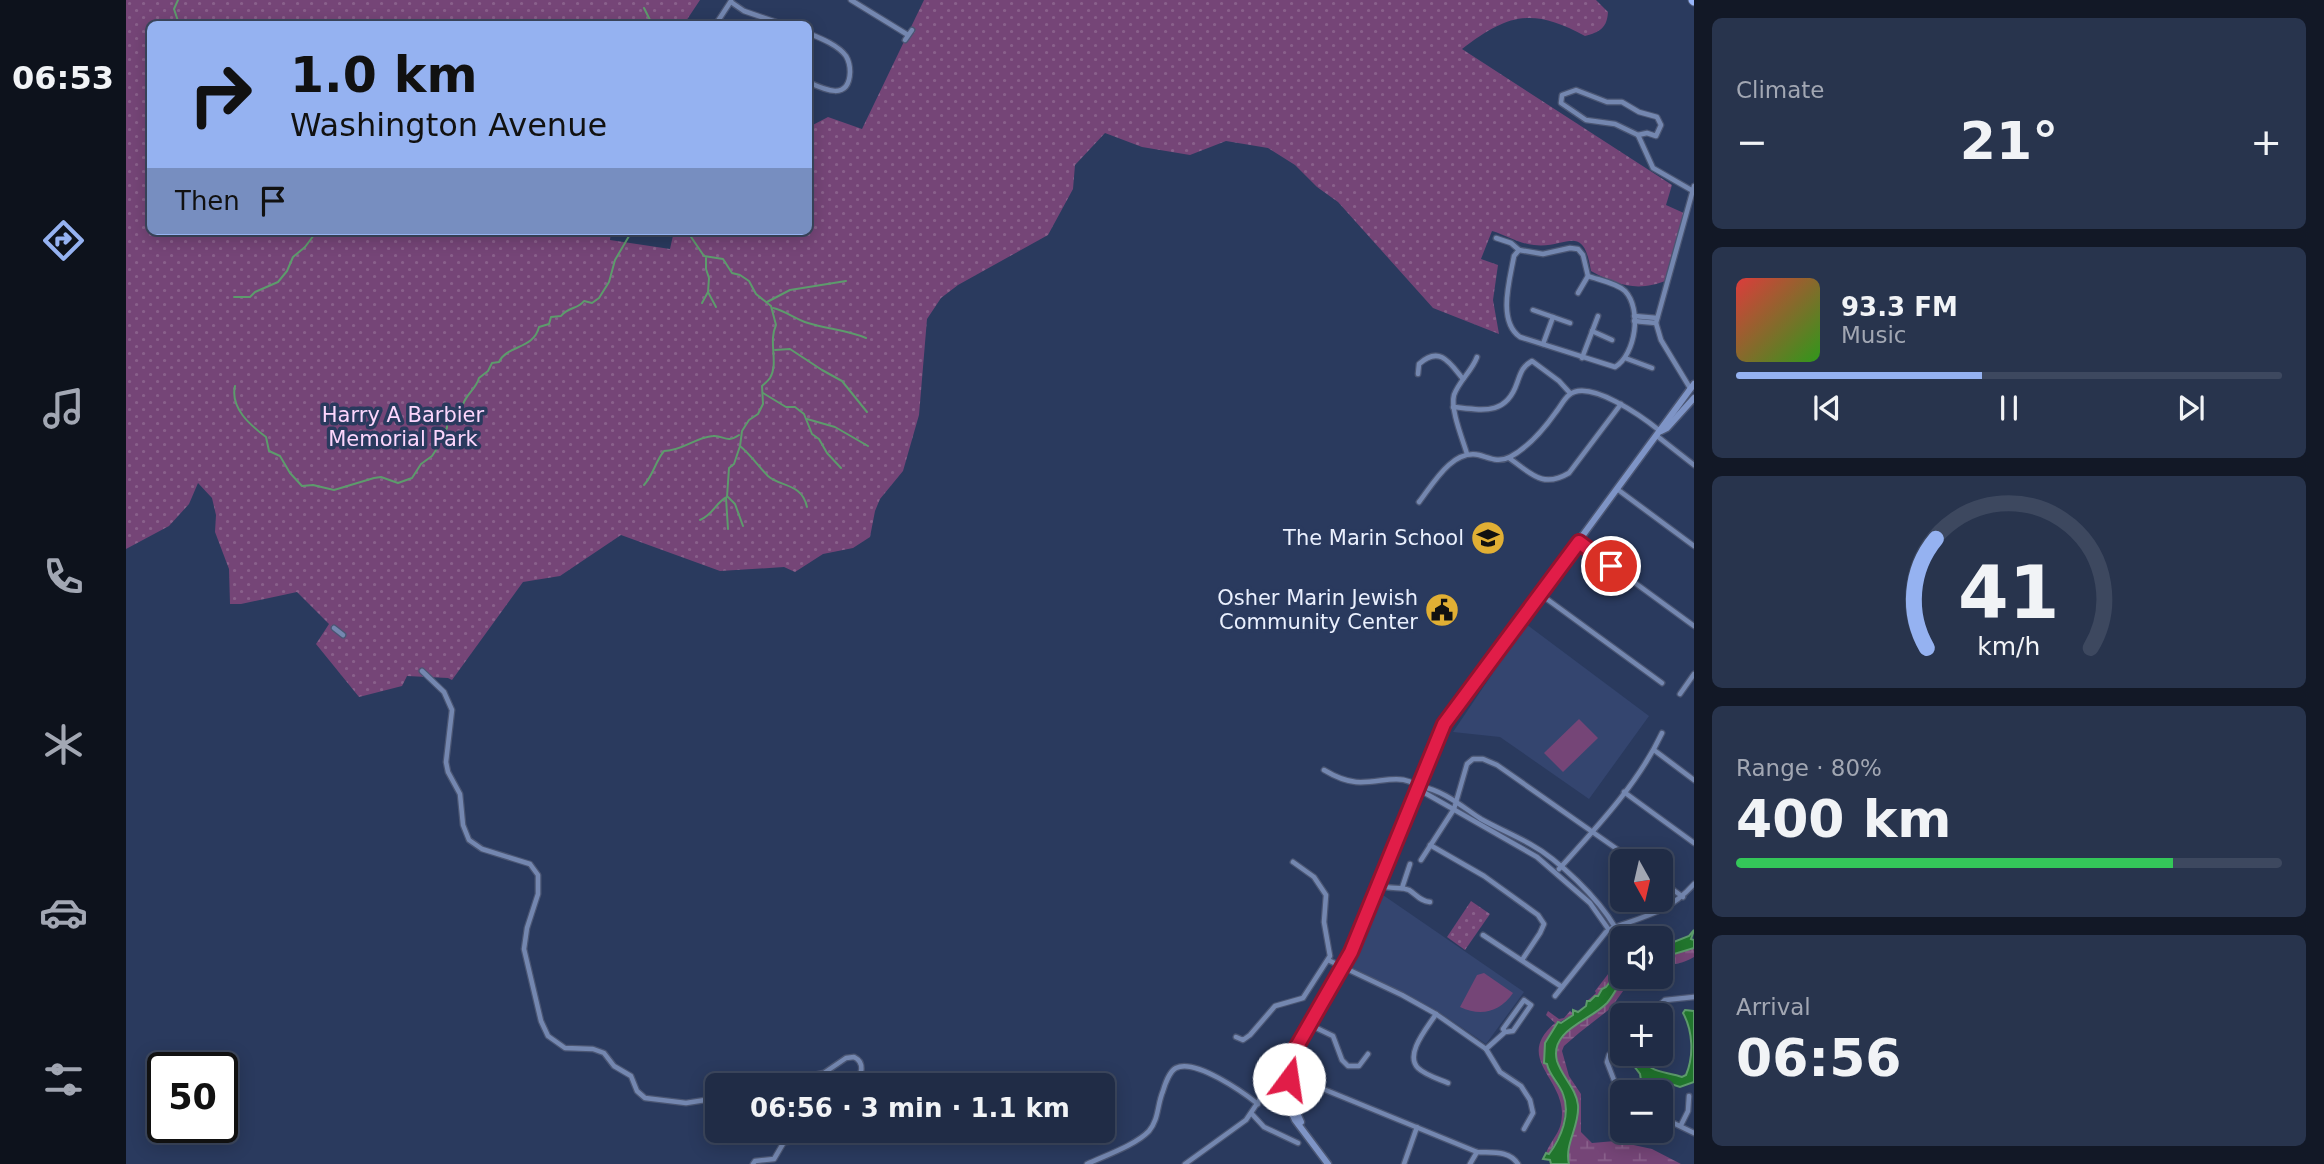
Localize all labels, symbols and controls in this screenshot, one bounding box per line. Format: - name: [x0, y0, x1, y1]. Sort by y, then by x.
- text: 1.0 km: [290, 47, 478, 104]
- icon: right: [175, 49, 266, 140]
- text: 06:53: [12, 59, 114, 97]
- text: Climate: [1736, 77, 1825, 103]
- text: Washington Avenue: [290, 106, 607, 144]
- text: 21°: [1960, 111, 2058, 171]
- text: −: [1736, 120, 1768, 164]
- text: +: [2250, 120, 2282, 164]
- icon: arrive: [254, 182, 292, 220]
- text: Then: [175, 186, 240, 216]
- icon: directions: [39, 216, 88, 265]
- text: 93.3 FM: [1841, 292, 1958, 322]
- text: Music: [1841, 322, 1906, 348]
- icon: music: [39, 384, 88, 433]
- icon: previous: [1808, 389, 1846, 427]
- icon: pause: [1990, 389, 2028, 427]
- icon: next: [2172, 389, 2210, 427]
- park label: Harry A Barbier Memorial Park: [322, 403, 485, 451]
- school or university icon: The Marin School: [1469, 519, 1507, 557]
- place label: The Marin School: [1282, 526, 1464, 550]
- pin: [1581, 536, 1641, 596]
- icon: arrive: [1592, 547, 1630, 585]
- text: 41: [1958, 550, 2060, 635]
- icon: phone: [39, 552, 88, 601]
- place label: Osher Marin Jewish Community Center: [1217, 586, 1418, 634]
- public building icon: Osher Marin Jewish Community Center: [1423, 591, 1461, 629]
- text: km/h: [1977, 632, 2041, 661]
- icon: climate: [39, 720, 88, 769]
- text: Range · 80%: [1736, 755, 1882, 781]
- text: 400 km: [1736, 789, 1951, 849]
- north arrow: [1610, 849, 1673, 912]
- map controls: [1610, 849, 1673, 1143]
- icon: car: [39, 888, 88, 937]
- button: sound: [1610, 926, 1673, 989]
- text: Arrival: [1736, 994, 1811, 1020]
- button: +: [1610, 1003, 1673, 1066]
- text: 06:56: [1736, 1028, 1902, 1088]
- position arrow: [1252, 1042, 1326, 1116]
- speed limit sign: 50: [147, 1052, 238, 1143]
- icon: filters: [39, 1055, 88, 1104]
- button: −: [1610, 1080, 1673, 1143]
- text: 06:56 · 3 min · 1.1 km: [750, 1093, 1070, 1123]

